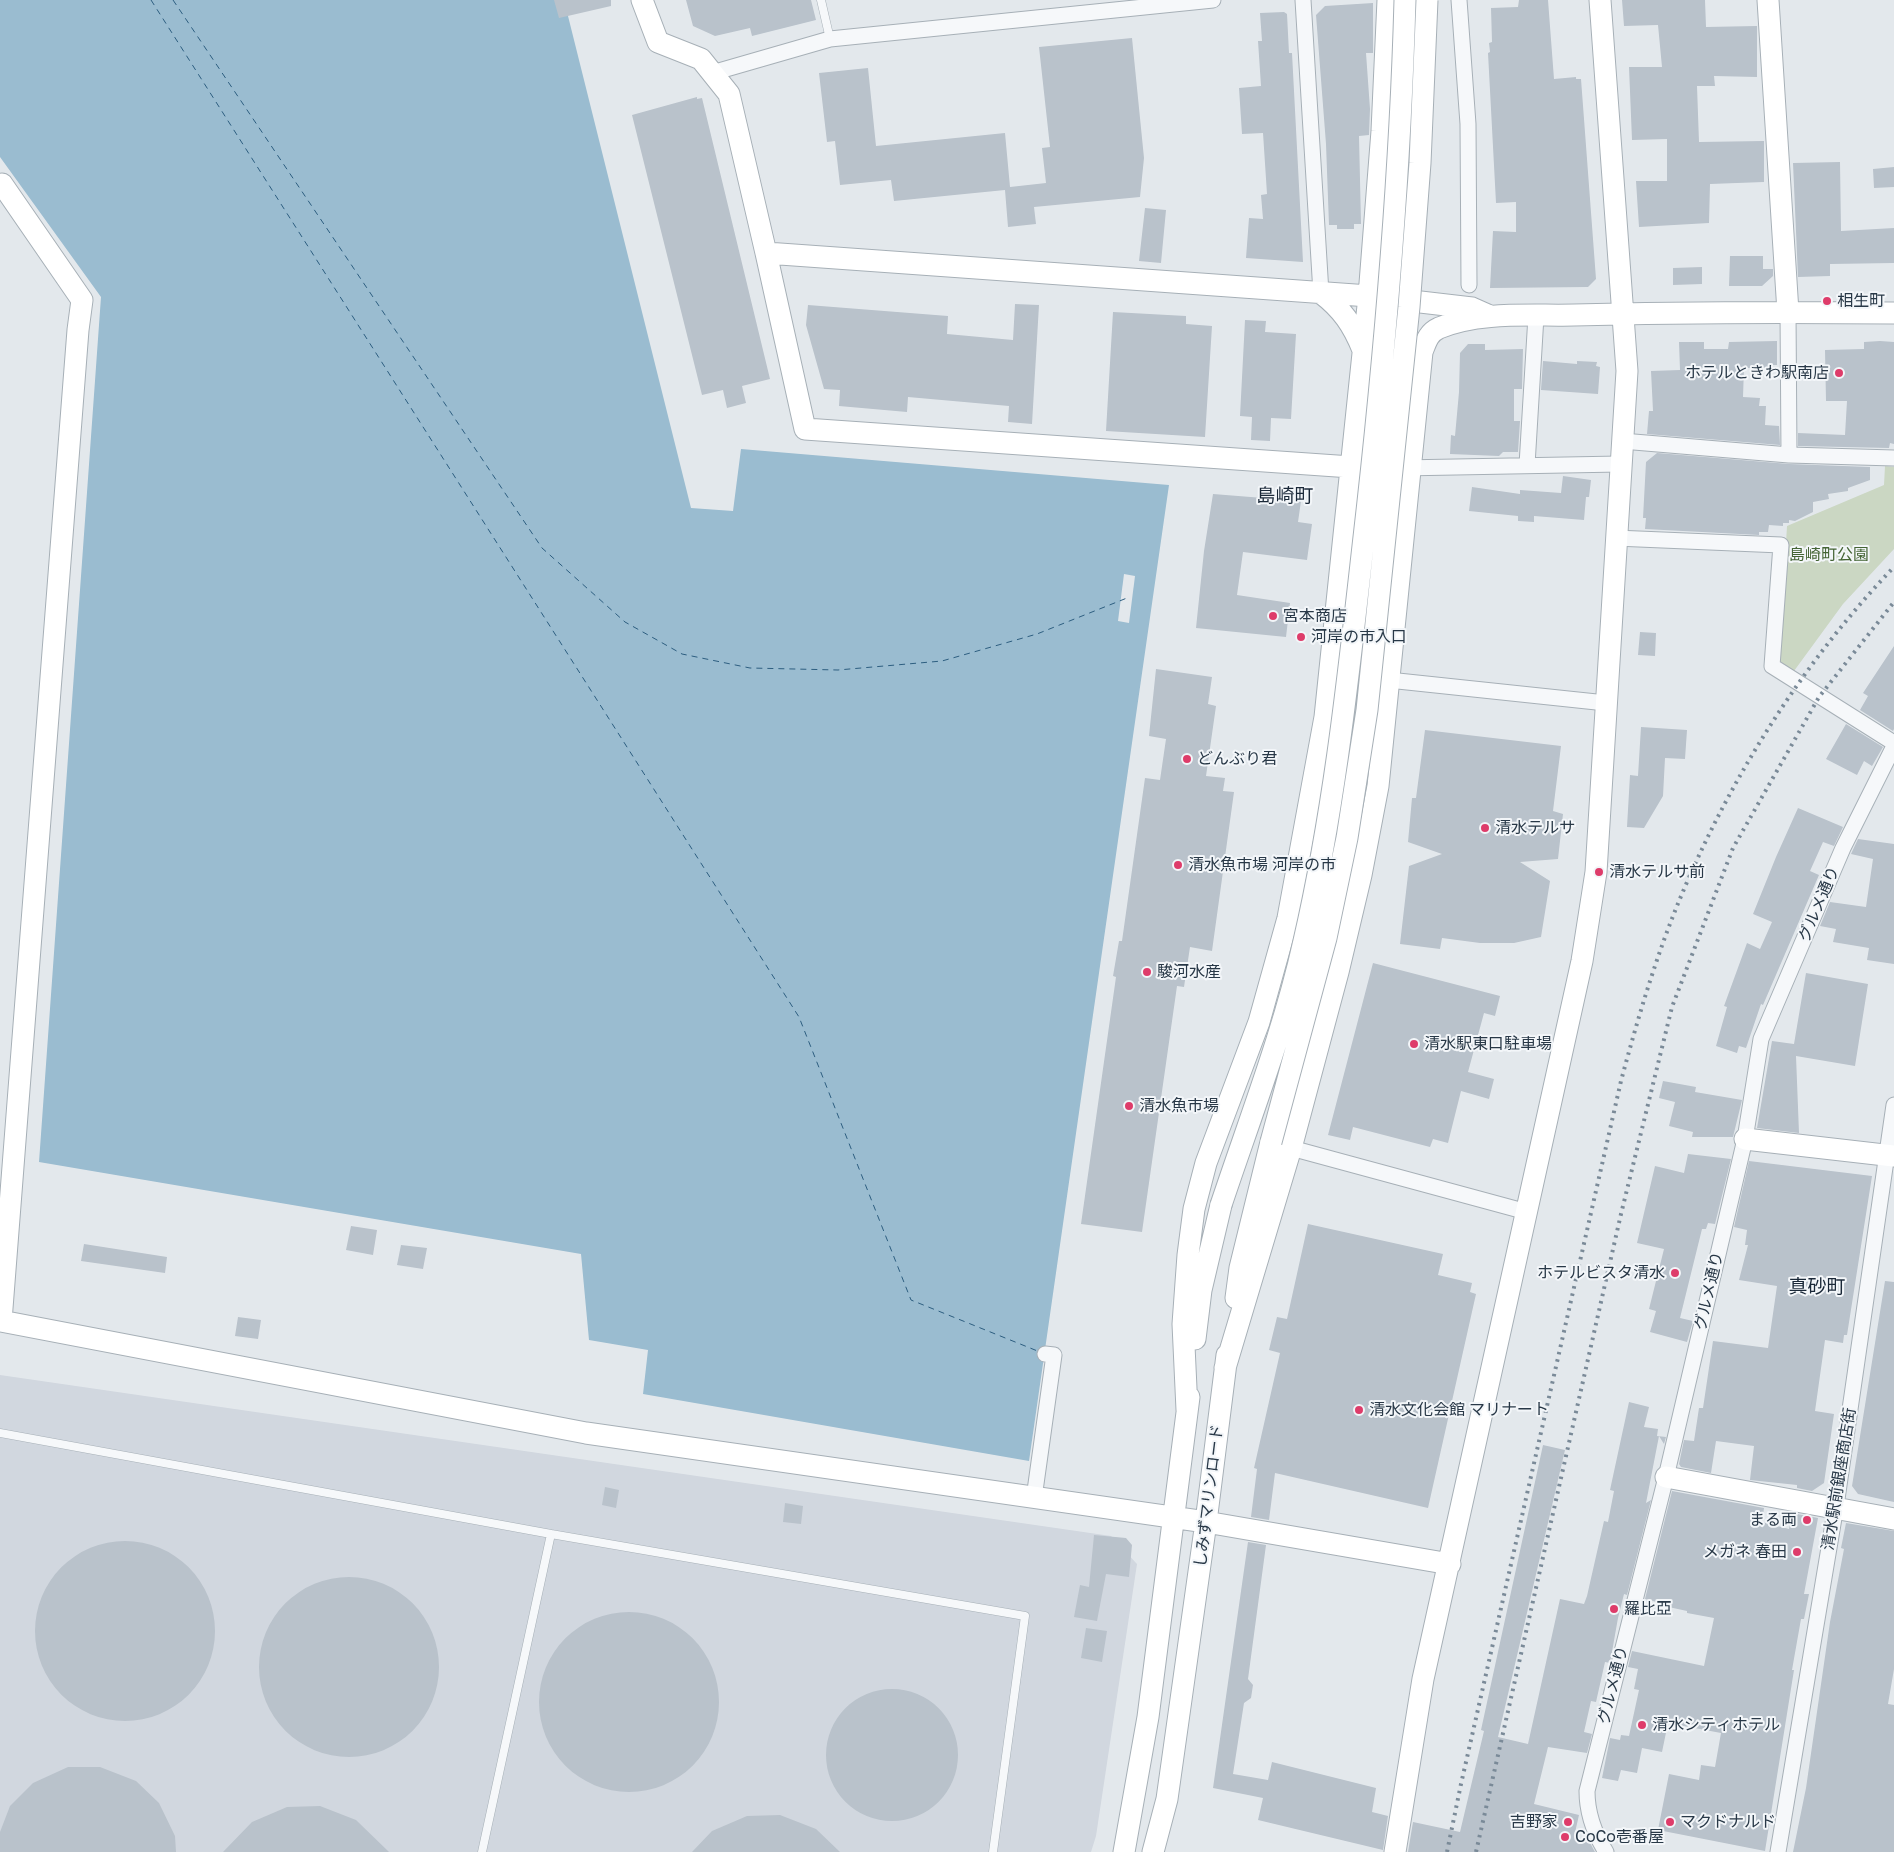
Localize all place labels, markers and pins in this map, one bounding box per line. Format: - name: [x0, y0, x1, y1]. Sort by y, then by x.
- place label: 相生町: [1837, 291, 1885, 311]
- marker: 相生町: [1821, 295, 1833, 307]
- place label: ホテルときわ駅南店: [1685, 363, 1829, 383]
- marker: ホテルときわ駅南店: [1833, 367, 1845, 379]
- place label: 宮本商店: [1283, 606, 1347, 626]
- marker: 宮本商店: [1267, 610, 1279, 622]
- place label: 河岸の市入口: [1311, 627, 1407, 647]
- marker: 河岸の市入口: [1295, 631, 1307, 643]
- place label: どんぶり君: [1197, 749, 1277, 769]
- marker: どんぶり君: [1181, 753, 1193, 765]
- place label: 清水テルサ: [1495, 818, 1575, 838]
- marker: 清水テルサ: [1479, 822, 1491, 834]
- place label: 清水魚市場 河岸の市: [1188, 855, 1336, 875]
- marker: 清水魚市場 河岸の市: [1172, 859, 1184, 871]
- place label: 清水テルサ前: [1609, 862, 1705, 882]
- marker: 清水テルサ前: [1593, 866, 1605, 878]
- place label: 駿河水産: [1157, 962, 1221, 982]
- marker: 駿河水産: [1141, 966, 1153, 978]
- place label: 清水駅東口駐車場: [1424, 1034, 1552, 1054]
- marker: 清水駅東口駐車場: [1408, 1038, 1420, 1050]
- place label: 清水魚市場: [1139, 1096, 1219, 1116]
- marker: 清水魚市場: [1123, 1100, 1135, 1112]
- place label: ホテルビスタ清水: [1537, 1263, 1665, 1283]
- marker: ホテルビスタ清水: [1669, 1267, 1681, 1279]
- place label: 清水文化会館 マリナート: [1369, 1400, 1549, 1420]
- marker: 清水文化会館 マリナート: [1353, 1404, 1365, 1416]
- place label: まる両: [1749, 1510, 1797, 1530]
- marker: まる両: [1801, 1514, 1813, 1526]
- place label: メガネ 春田: [1703, 1542, 1787, 1562]
- marker: メガネ 春田: [1791, 1546, 1803, 1558]
- place label: 羅比亞: [1624, 1599, 1672, 1619]
- marker: 羅比亞: [1608, 1603, 1620, 1615]
- place label: 清水シティホテル: [1652, 1715, 1780, 1735]
- marker: 清水シティホテル: [1636, 1719, 1648, 1731]
- place label: 吉野家: [1510, 1812, 1558, 1832]
- place label: マクドナルド: [1680, 1812, 1776, 1832]
- marker: 吉野家: [1562, 1816, 1574, 1828]
- marker: マクドナルド: [1664, 1816, 1676, 1828]
- place label: CoCo壱番屋: [1575, 1827, 1664, 1847]
- marker: CoCo壱番屋: [1559, 1831, 1571, 1843]

